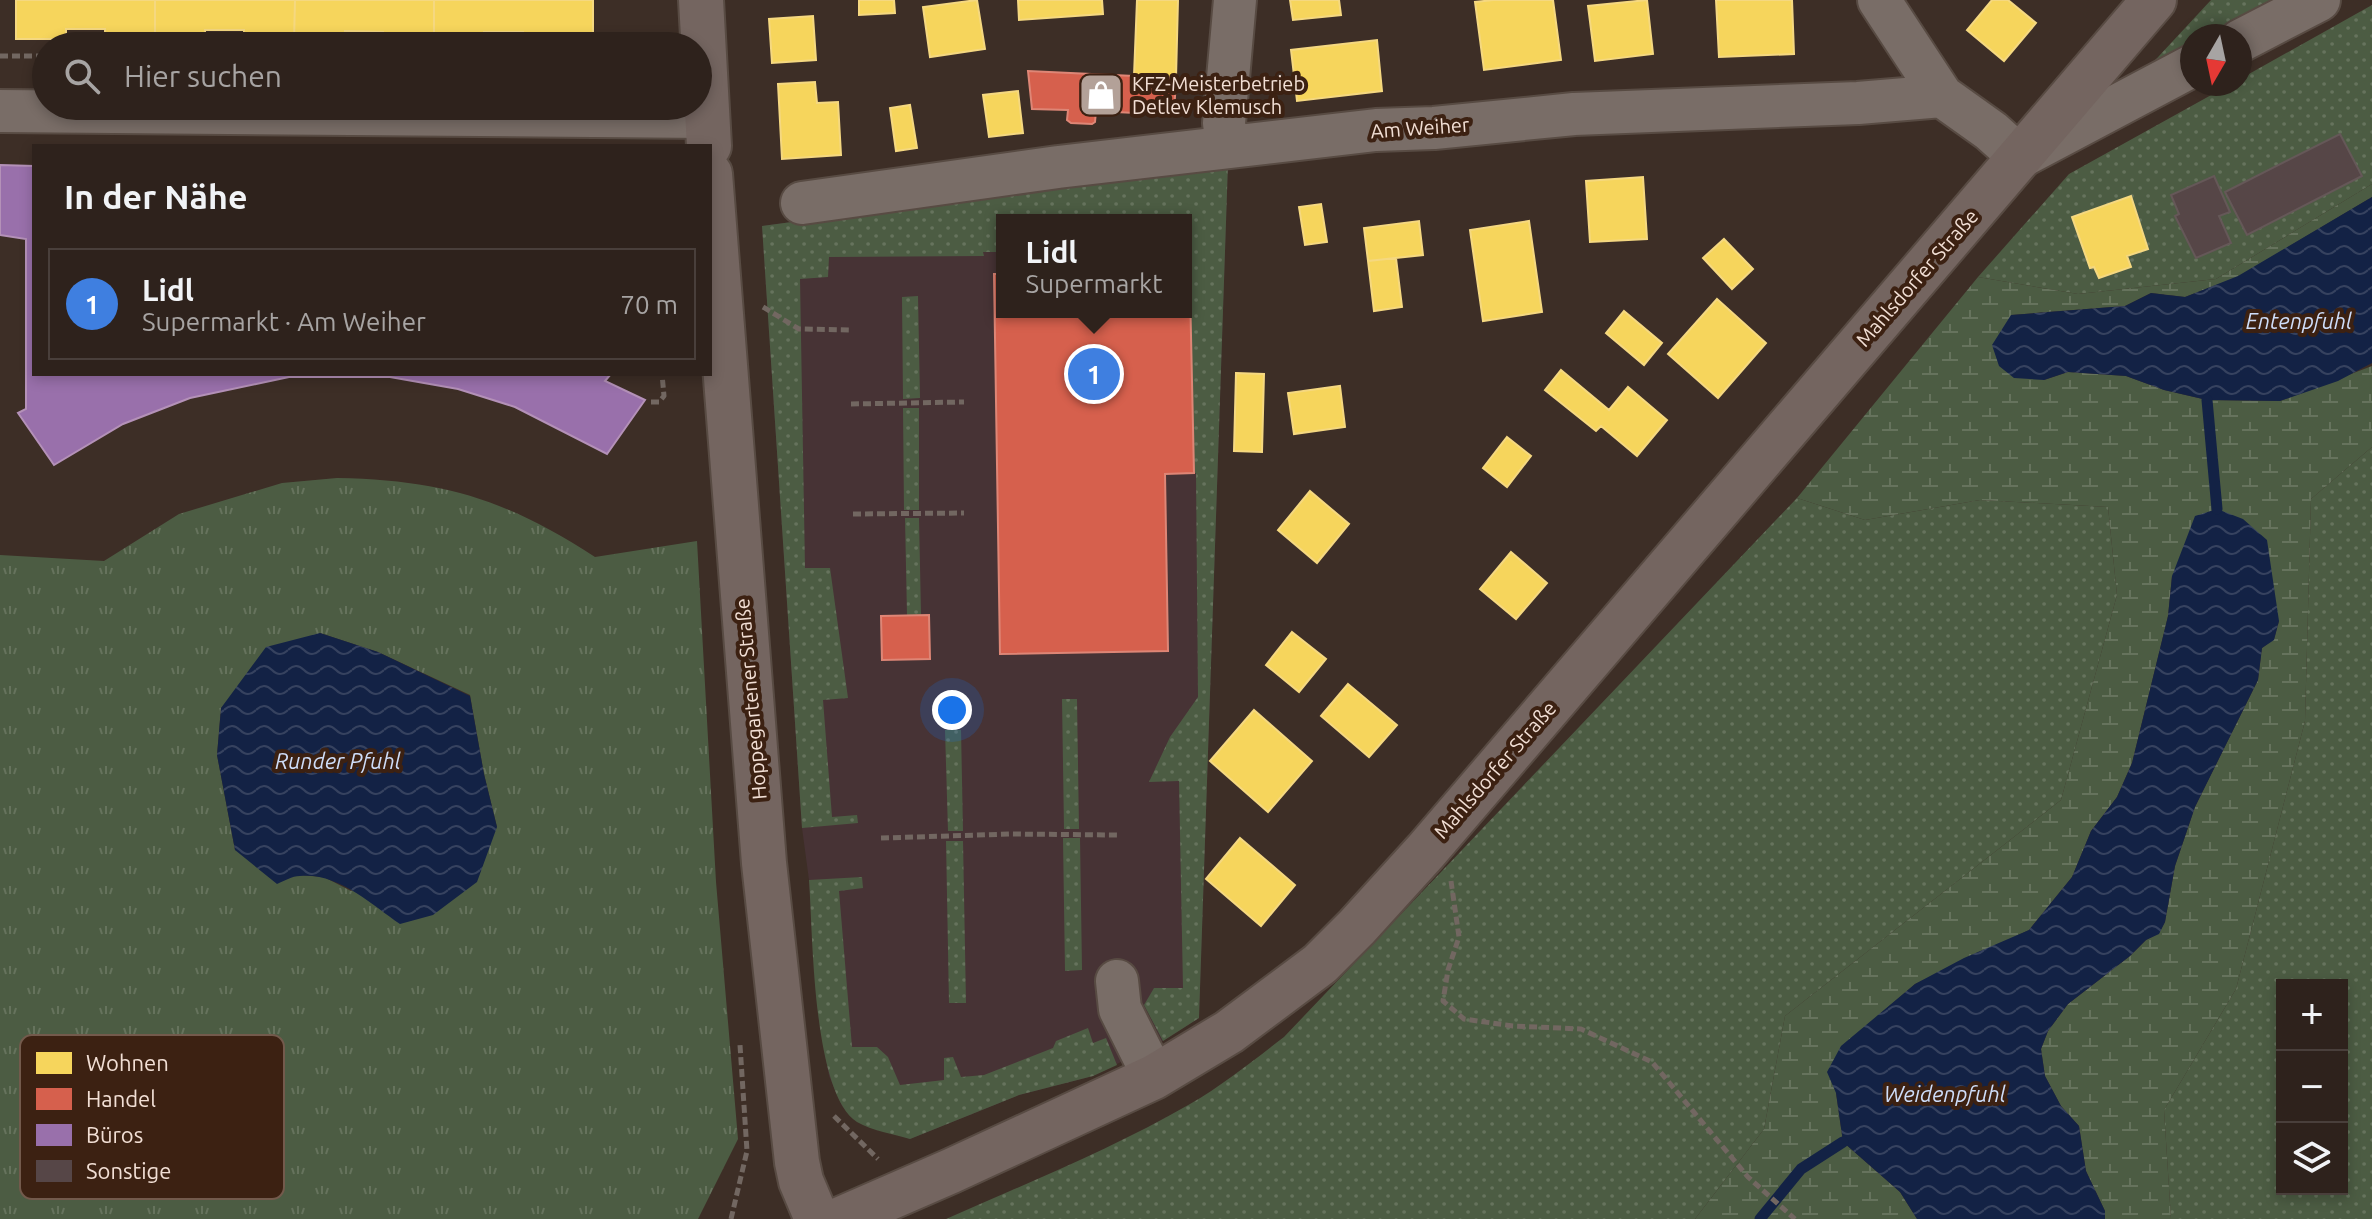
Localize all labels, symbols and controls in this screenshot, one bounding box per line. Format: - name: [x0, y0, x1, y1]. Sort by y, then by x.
- north arrow: [2180, 24, 2252, 96]
- search box: [32, 32, 712, 120]
- icon: search: [60, 54, 104, 98]
- text: Hier suchen: [124, 59, 282, 93]
- shop icon: KFZ-Meisterbetrieb Detlev Klemusch: [1077, 71, 1125, 119]
- place label: KFZ-Meisterbetrieb Detlev Klemusch: [1132, 72, 1305, 118]
- street label: Am Weiher: [1370, 113, 1471, 142]
- text: In der Nähe: [64, 177, 247, 215]
- street label: Mahlsdorfer Straße: [1851, 204, 1982, 351]
- popup: [996, 214, 1192, 318]
- text: Lidl: [1026, 235, 1077, 269]
- text: Supermarkt: [1026, 269, 1162, 298]
- text: Lidl: [142, 273, 194, 307]
- text: 1: [85, 290, 99, 319]
- text: 70 m: [620, 290, 678, 319]
- text: Supermarkt · Am Weiher: [142, 307, 426, 336]
- water label: Entenpfuhl: [2246, 308, 2352, 334]
- pin: 1: [1068, 344, 1120, 404]
- street label: Hoppegartener Straße: [730, 597, 771, 801]
- your location: [932, 690, 972, 730]
- street label: Mahlsdorfer Straße: [1429, 696, 1560, 843]
- water label: Runder Pfuhl: [275, 748, 401, 774]
- map controls: [2276, 979, 2348, 1195]
- button: +: [2276, 979, 2348, 1051]
- legend: [20, 1035, 284, 1199]
- text: Wohnen: [86, 1050, 169, 1075]
- button: −: [2276, 1051, 2348, 1123]
- water label: Weidenpfuhl: [1884, 1081, 2006, 1107]
- text: Handel: [86, 1086, 156, 1111]
- text: Büros: [86, 1122, 143, 1147]
- button: layers: [2276, 1123, 2348, 1195]
- text: Sonstige: [86, 1158, 171, 1183]

